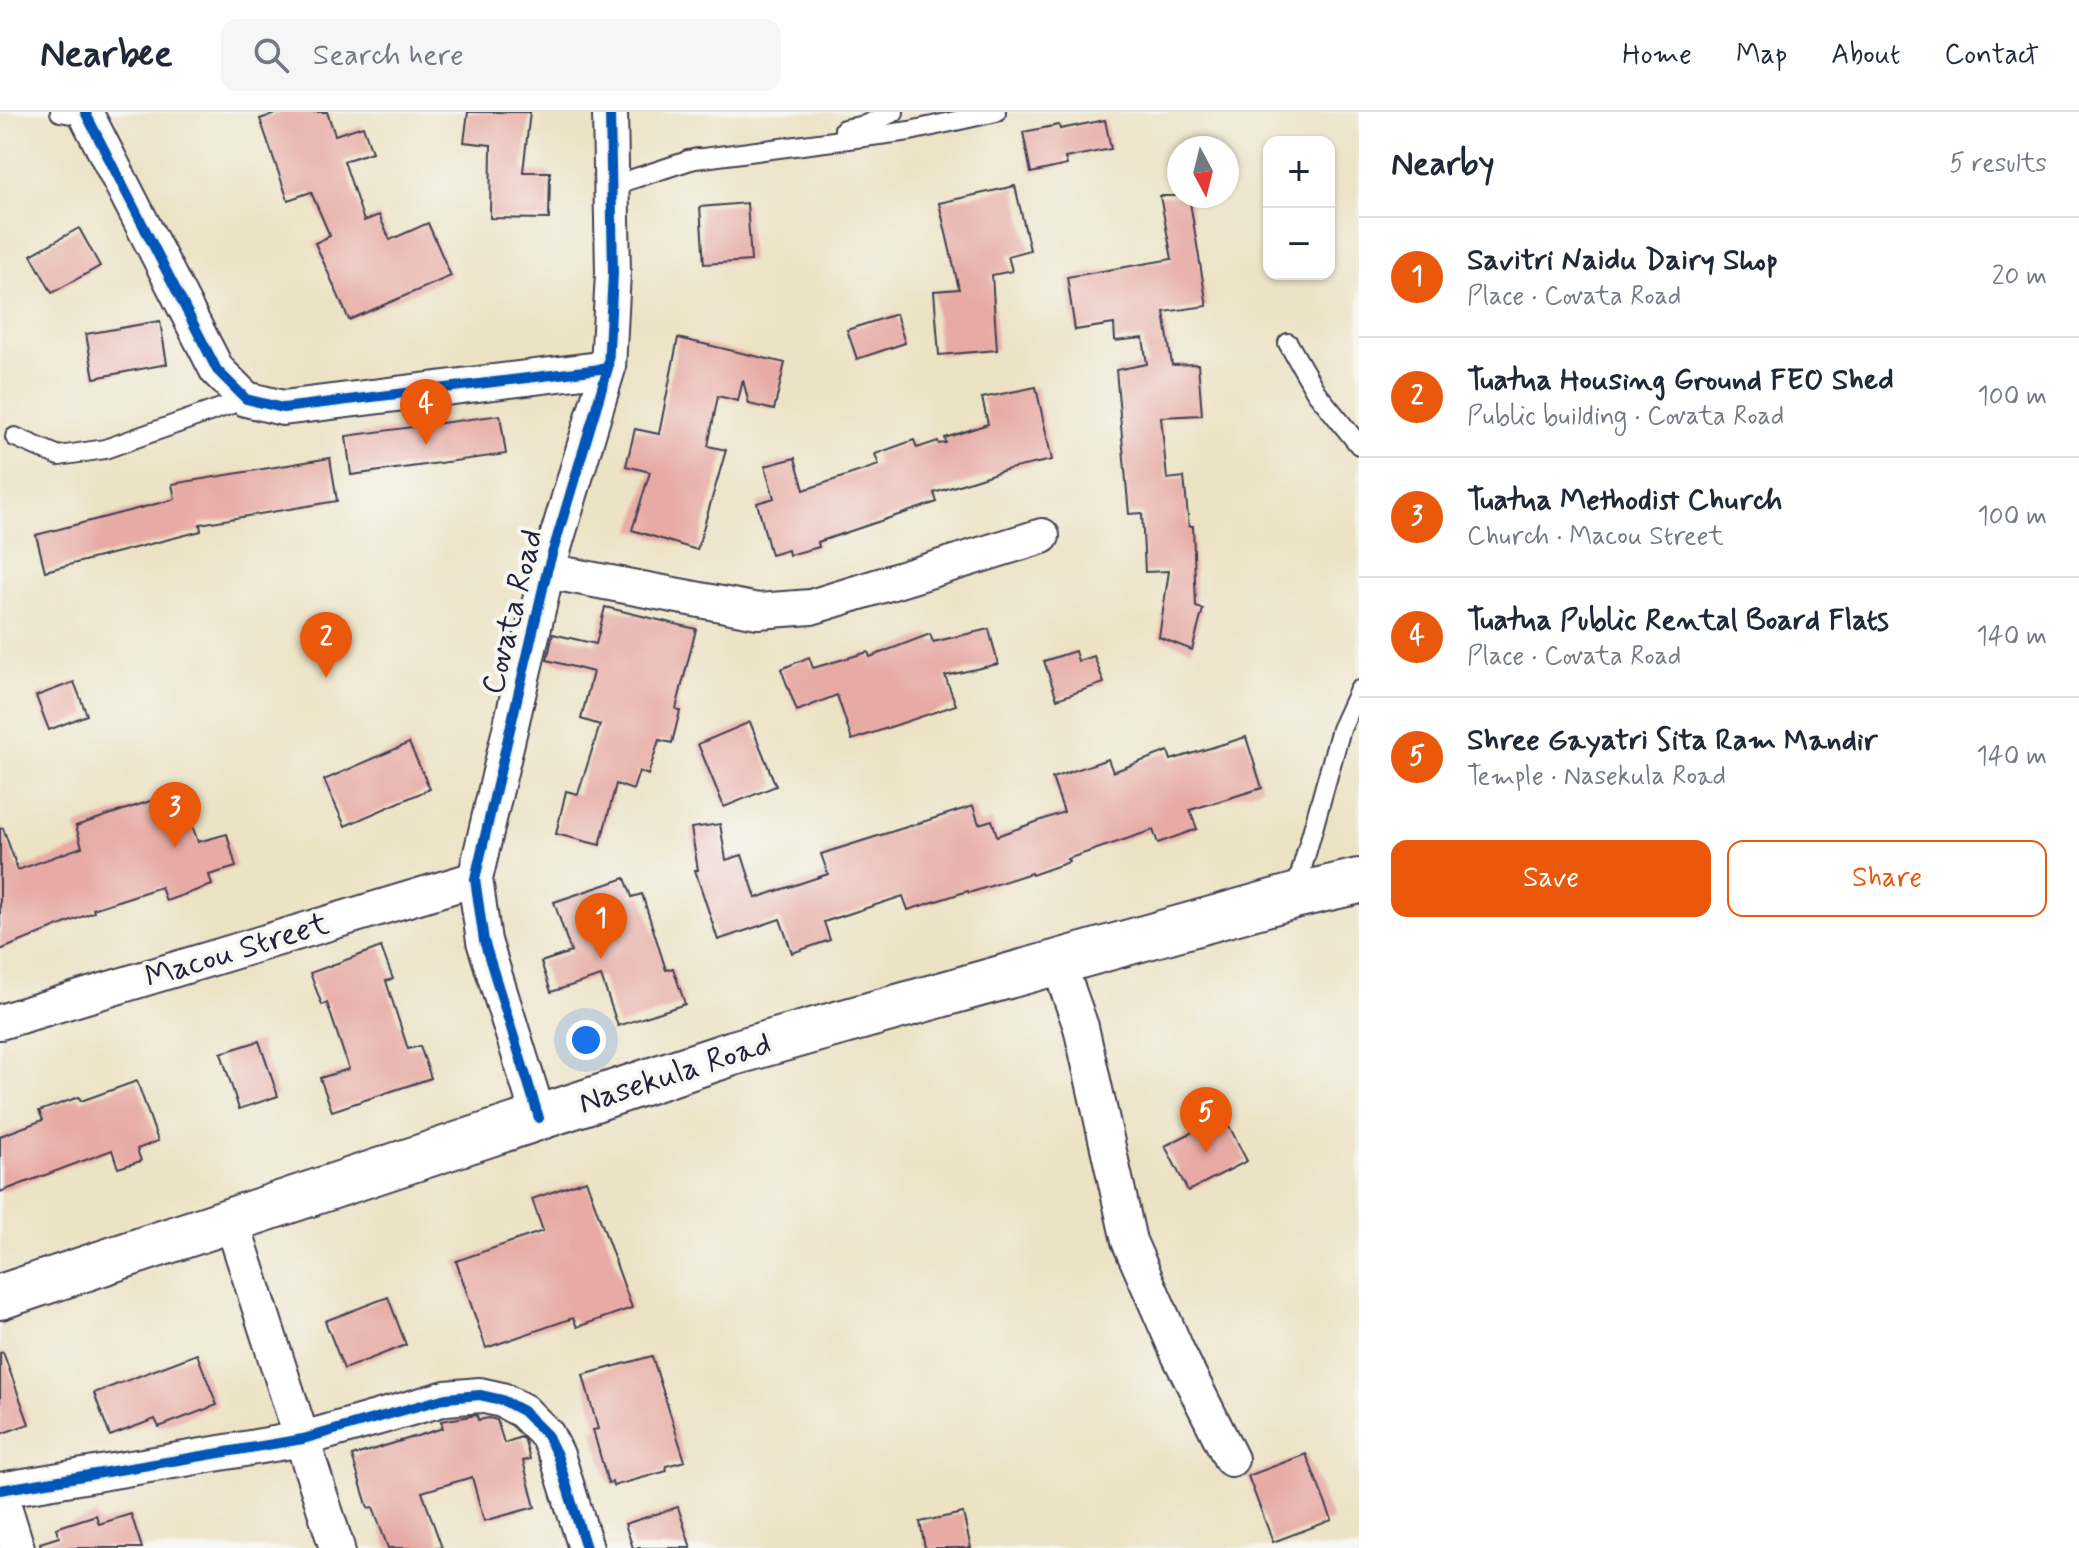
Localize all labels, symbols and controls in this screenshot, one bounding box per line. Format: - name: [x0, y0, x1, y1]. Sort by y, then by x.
- search box: [221, 19, 781, 91]
- text: Nearbee: [40, 31, 173, 80]
- icon: search: [249, 33, 293, 77]
- text: Search here: [313, 36, 464, 75]
- text: Home: [1622, 37, 1692, 74]
- text: Map: [1736, 37, 1787, 74]
- text: About: [1831, 37, 1900, 74]
- text: Contact: [1944, 37, 2039, 74]
- north arrow: [1167, 136, 1239, 208]
- map controls: [1263, 136, 1335, 280]
- button: +: [1263, 136, 1335, 208]
- text: Nearby: [1391, 142, 1495, 187]
- text: 5 results: [1949, 147, 2047, 181]
- button: −: [1263, 208, 1335, 280]
- text: Savitri Naidu Dairy Shop: [1467, 241, 1778, 280]
- text: 1: [1411, 260, 1423, 294]
- text: 20 m: [1992, 260, 2047, 294]
- text: Place · Covata Road: [1467, 280, 1681, 314]
- text: Tuatua Housing Ground FEO Shed: [1467, 361, 1894, 400]
- pin: 4: [400, 379, 452, 445]
- text: 2: [1411, 380, 1423, 414]
- text: 100 m: [1977, 380, 2047, 414]
- text: Public building · Covata Road: [1467, 400, 1784, 434]
- text: Tuatua Methodist Church: [1467, 481, 1782, 520]
- text: 3: [1411, 500, 1423, 534]
- text: 100 m: [1977, 500, 2047, 534]
- text: Church · Macou Street: [1467, 520, 1724, 554]
- street label: Covata Road: [472, 525, 554, 699]
- text: Tuatua Public Rental Board Flats: [1467, 601, 1889, 640]
- pin: 2: [300, 612, 352, 678]
- text: 4: [1409, 620, 1425, 654]
- text: 140 m: [1976, 620, 2047, 654]
- text: Place · Covata Road: [1467, 640, 1681, 674]
- text: Shree Gayatri Sita Ram Mandir: [1467, 721, 1878, 760]
- text: 5: [1409, 740, 1425, 774]
- text: 140 m: [1976, 740, 2047, 774]
- text: Temple · Nasekula Road: [1467, 760, 1726, 794]
- pin: 3: [149, 782, 201, 848]
- button: Save: [1391, 840, 1711, 917]
- button: Share: [1727, 840, 2047, 917]
- pin: 1: [575, 893, 627, 959]
- street label: Macou Street: [140, 903, 334, 999]
- your location: [566, 1020, 606, 1060]
- street label: Nasekula Road: [573, 1023, 777, 1125]
- pin: 5: [1180, 1087, 1232, 1153]

